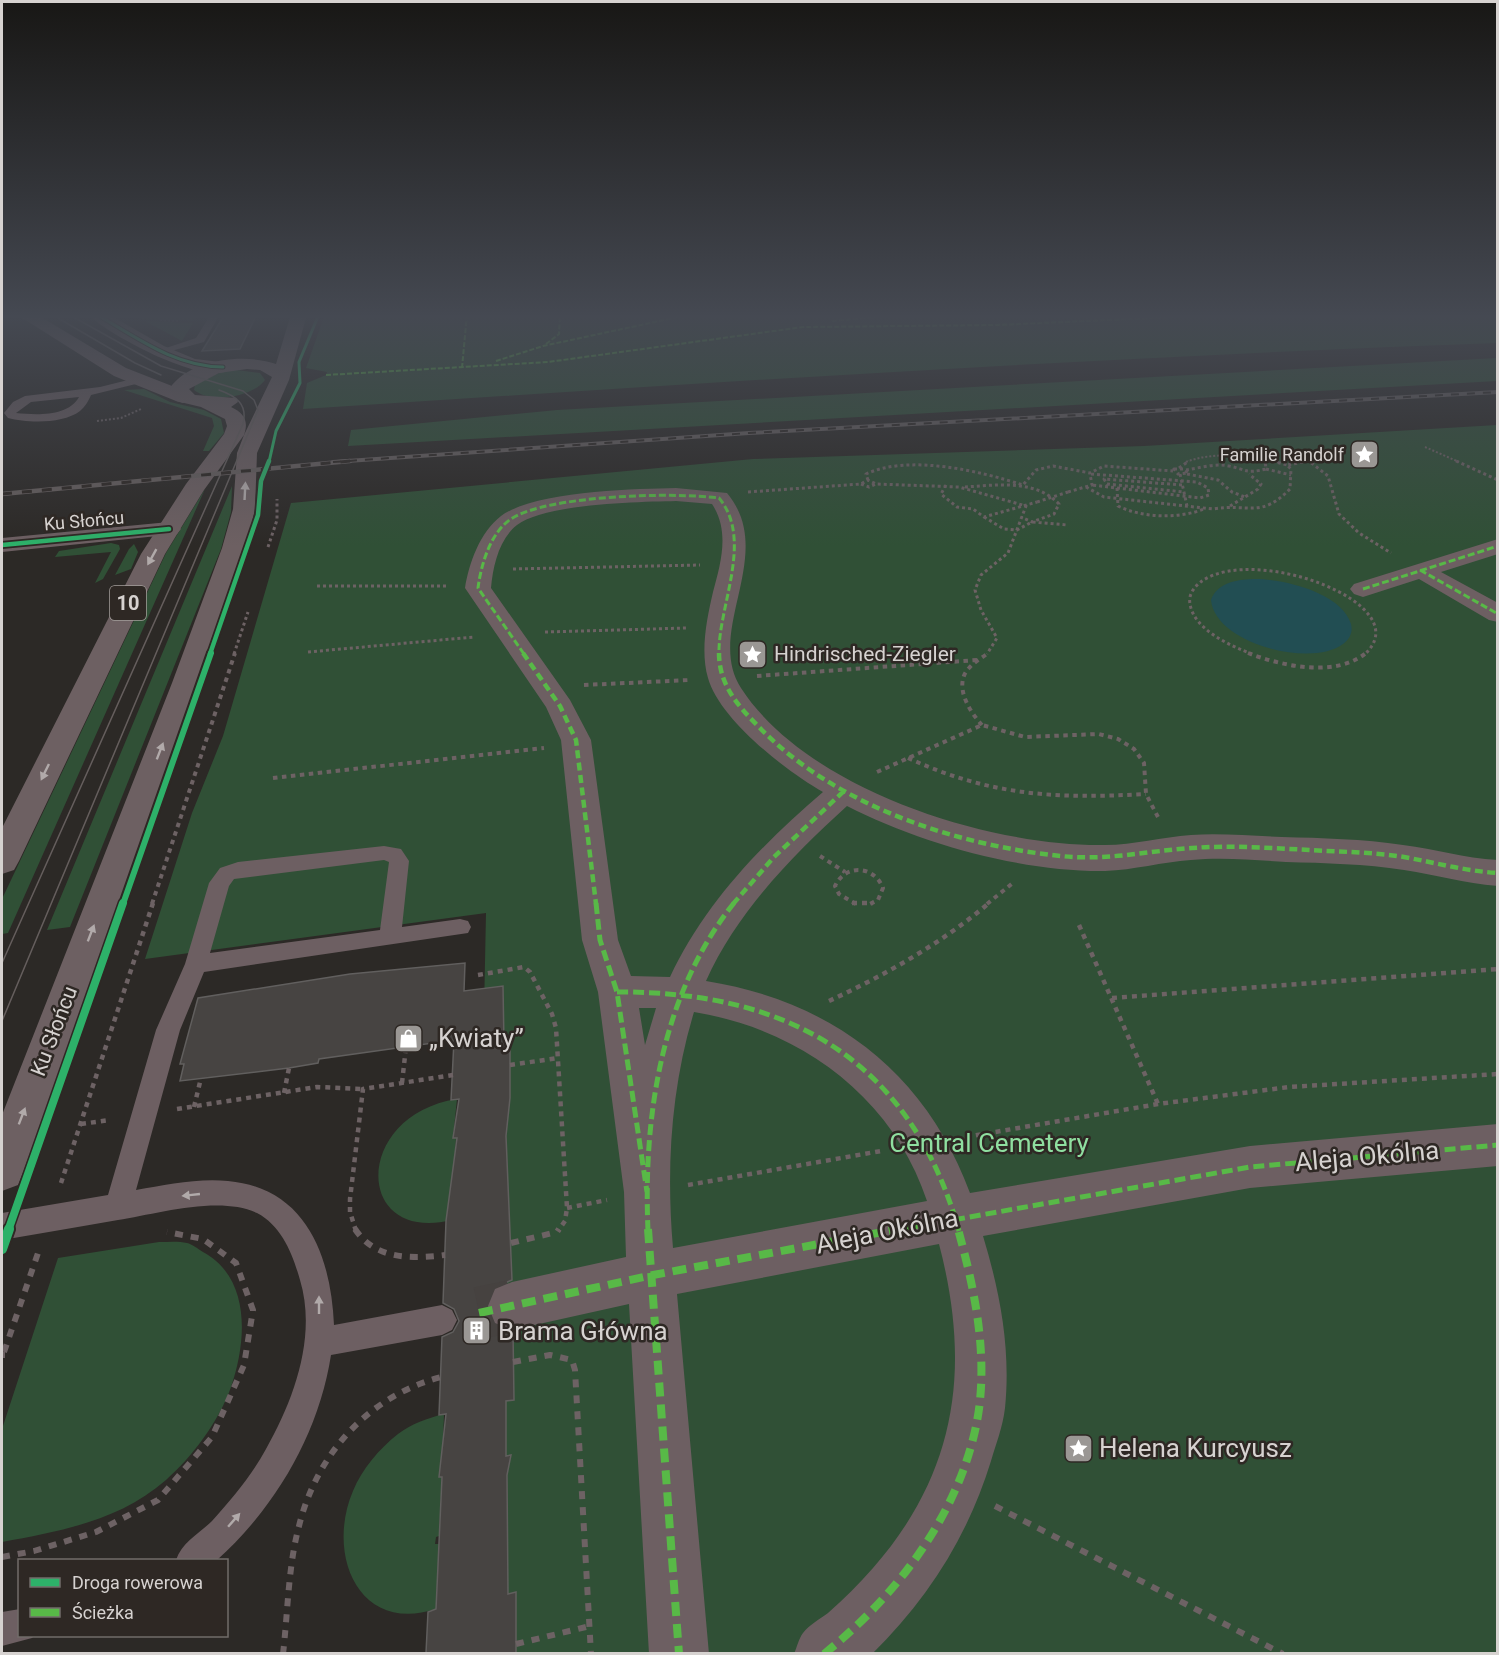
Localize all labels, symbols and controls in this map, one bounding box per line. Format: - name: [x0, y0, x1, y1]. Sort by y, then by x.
- place icon: Familie Randolf: [1349, 439, 1381, 471]
- place label: Familie Randolf: [1220, 444, 1345, 465]
- one-way arrow: [240, 482, 250, 501]
- street label: Ku Słońcu: [43, 507, 125, 534]
- one-way arrow: [147, 549, 157, 566]
- road number: 10: [110, 586, 146, 620]
- place icon: Hindrisched-Ziegler: [737, 638, 769, 670]
- place label: Hindrisched-Ziegler: [774, 642, 956, 666]
- one-way arrow: [156, 742, 165, 760]
- one-way arrow: [40, 764, 49, 781]
- one-way arrow: [87, 924, 96, 942]
- street label: Ku Słońcu: [26, 983, 82, 1079]
- shop icon: „Kwiaty”: [392, 1022, 424, 1054]
- place label: „Kwiaty”: [429, 1023, 524, 1053]
- one-way arrow: [17, 1106, 27, 1124]
- park label: Central Cemetery: [889, 1128, 1089, 1158]
- street label: Aleja Okólna: [1294, 1135, 1440, 1177]
- one-way arrow: [181, 1190, 200, 1200]
- street label: Aleja Okólna: [813, 1202, 961, 1260]
- one-way arrow: [314, 1295, 324, 1314]
- building icon: Brama Główna: [461, 1315, 493, 1347]
- place label: Brama Główna: [498, 1316, 668, 1346]
- place icon: Helena Kurcyusz: [1062, 1432, 1094, 1464]
- place label: Helena Kurcyusz: [1099, 1433, 1292, 1463]
- one-way arrow: [228, 1512, 241, 1528]
- legend: [18, 1559, 228, 1637]
- text: Droga rowerowa: [72, 1572, 203, 1593]
- text: Ścieżka: [72, 1602, 134, 1623]

